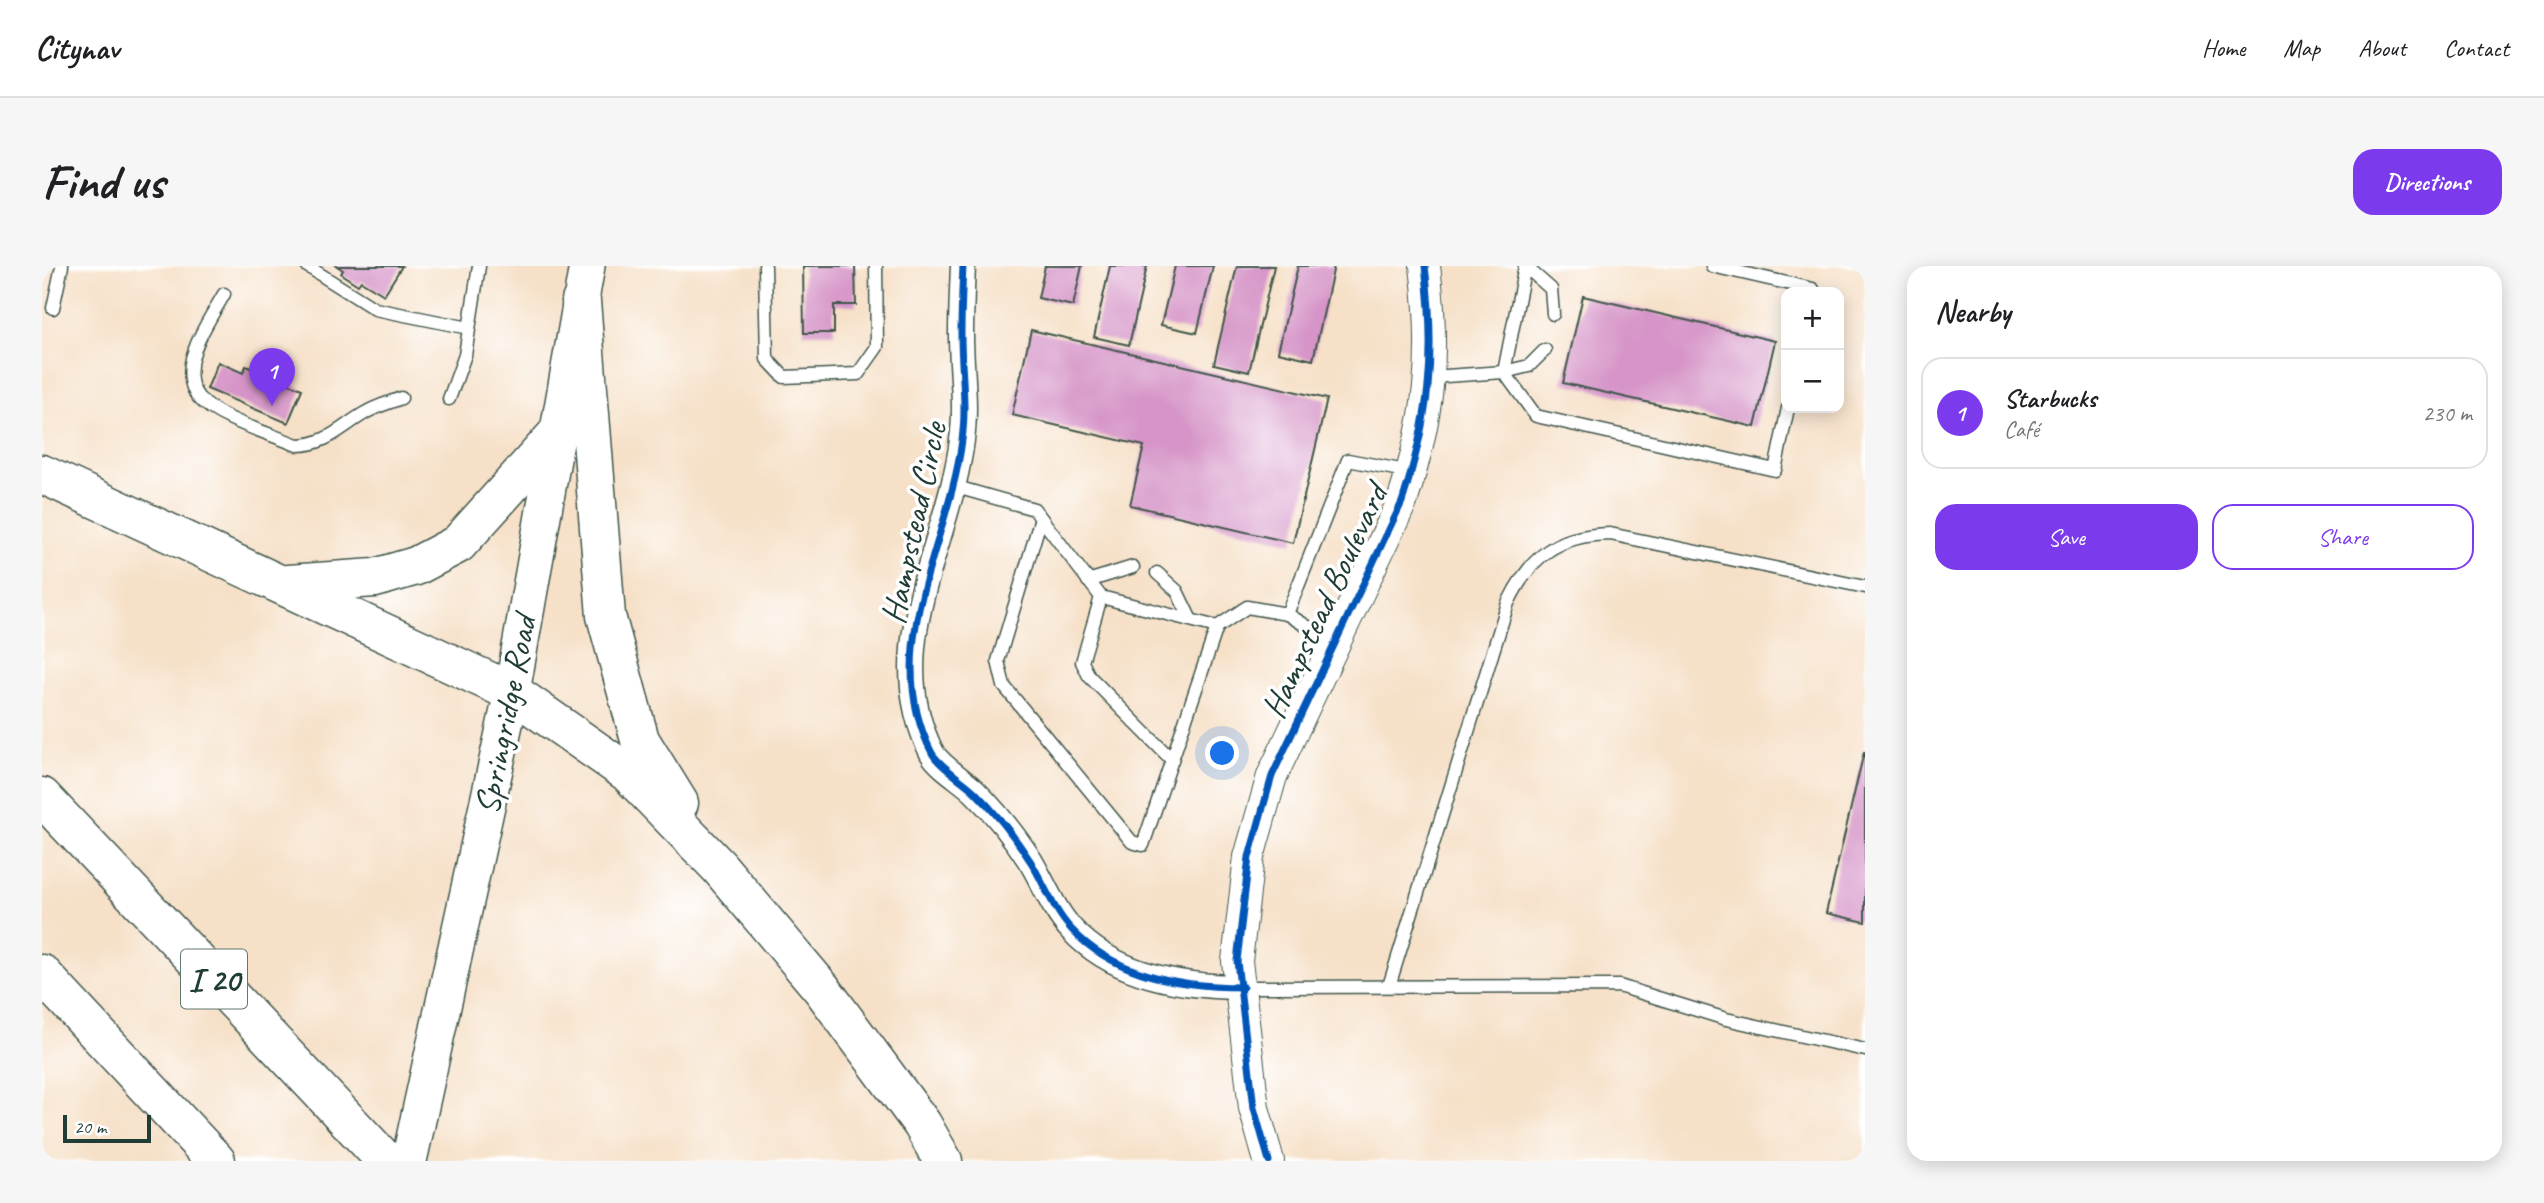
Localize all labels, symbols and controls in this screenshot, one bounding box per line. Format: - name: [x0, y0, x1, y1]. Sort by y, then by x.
- text: Citynav: [35, 27, 119, 69]
- text: Home: [2202, 33, 2245, 63]
- text: Map: [2283, 33, 2320, 63]
- text: About: [2358, 33, 2406, 63]
- text: Contact: [2444, 33, 2509, 63]
- button: Directions: [2353, 149, 2502, 215]
- text: Find us: [42, 151, 164, 213]
- map controls: [1781, 287, 1844, 413]
- button: +: [1781, 287, 1844, 350]
- text: Nearby: [1935, 293, 2011, 331]
- pin: 1: [249, 348, 295, 406]
- button: −: [1781, 350, 1844, 413]
- text: Starbucks: [2004, 382, 2096, 415]
- text: 1: [1955, 399, 1965, 428]
- text: 230 m: [2423, 399, 2472, 428]
- text: Café: [2004, 415, 2039, 444]
- street label: Hampstead Circle: [870, 416, 957, 628]
- street label: Hampstead Boulevard: [1251, 472, 1401, 725]
- button: Save: [1935, 504, 2198, 570]
- button: Share: [2212, 504, 2474, 570]
- street label: Springridge Road: [464, 607, 548, 818]
- your location: [1205, 736, 1239, 770]
- road number: I 20: [181, 950, 247, 1008]
- scale bar: [63, 1112, 150, 1144]
- text: 20 m: [74, 1115, 106, 1139]

